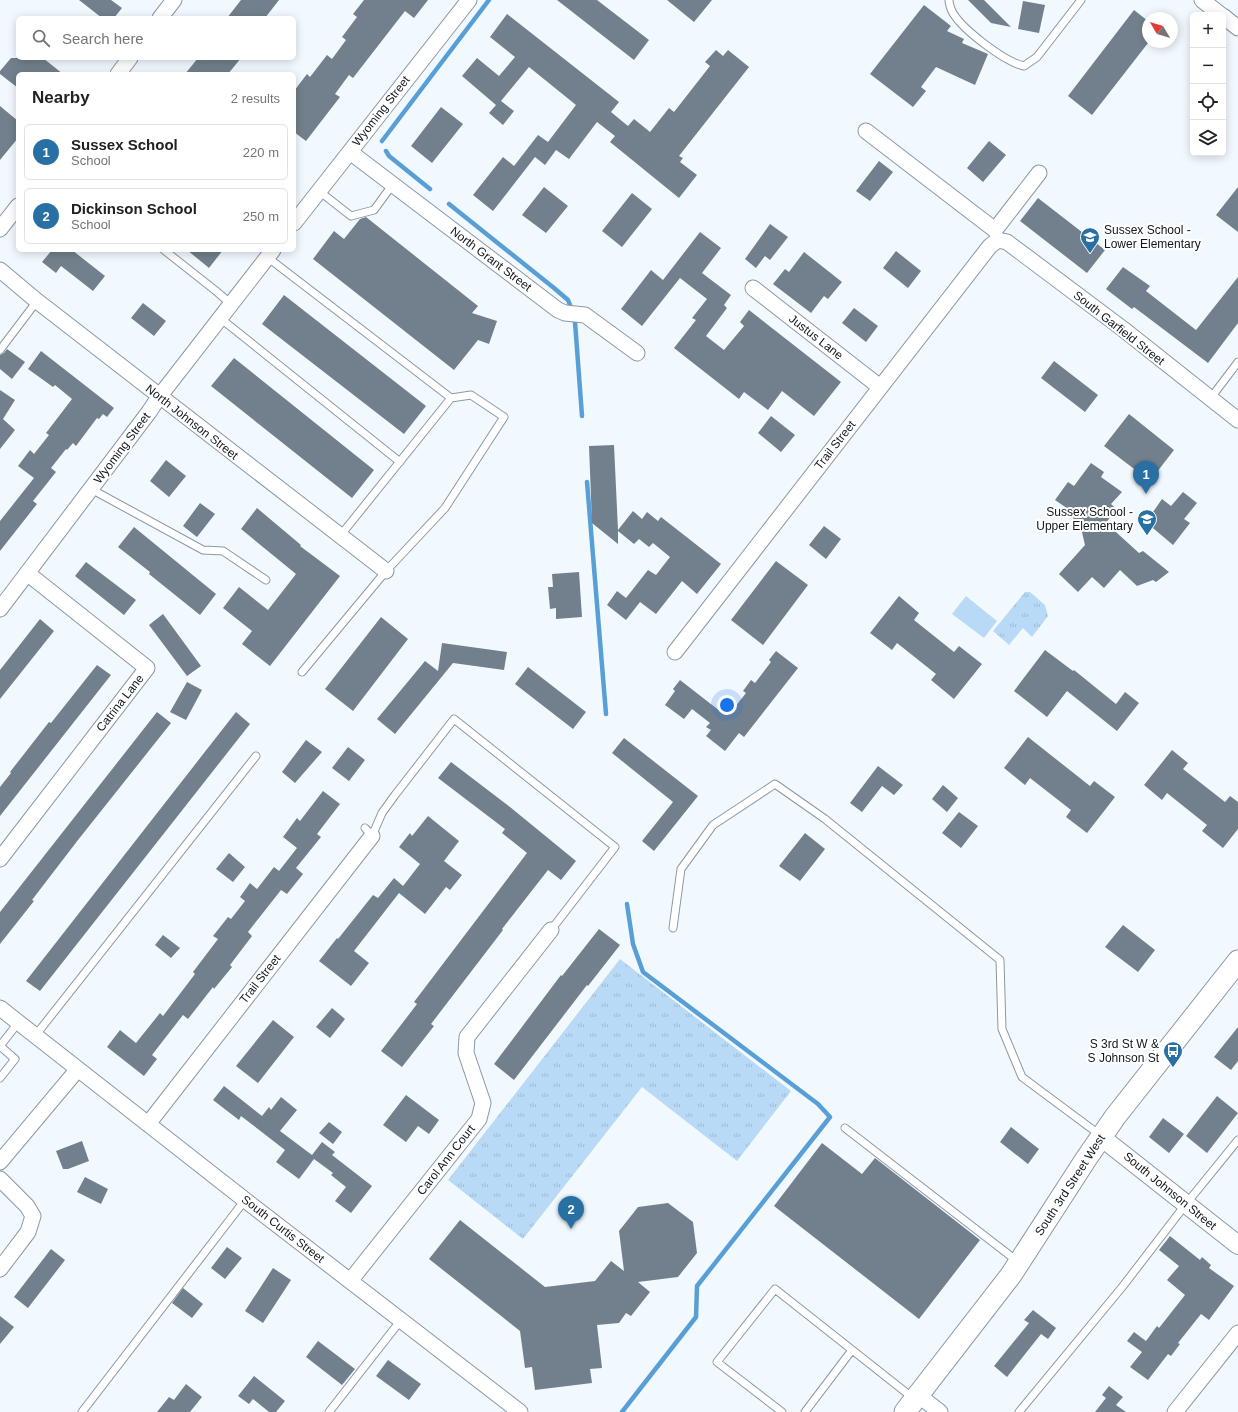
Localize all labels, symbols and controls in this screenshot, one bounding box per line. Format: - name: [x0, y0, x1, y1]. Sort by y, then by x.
- north arrow: [1142, 12, 1178, 48]
- map controls: [1190, 12, 1226, 156]
- button: +: [1190, 12, 1226, 48]
- search box: [16, 16, 296, 60]
- icon: search: [30, 27, 52, 49]
- text: Search here: [62, 30, 144, 47]
- button: −: [1190, 48, 1226, 84]
- street label: Wyoming Street: [349, 73, 413, 149]
- button: locate: [1190, 84, 1226, 120]
- text: Nearby: [32, 88, 90, 107]
- text: 2 results: [231, 91, 280, 106]
- button: layers: [1190, 120, 1226, 156]
- text: Sussex School: [71, 136, 178, 153]
- text: 1: [42, 145, 50, 160]
- text: 220 m: [243, 145, 279, 160]
- text: School: [71, 153, 111, 168]
- text: Dickinson School: [71, 200, 197, 217]
- text: 2: [42, 209, 50, 224]
- text: 250 m: [243, 209, 279, 224]
- text: School: [71, 217, 111, 232]
- place label: Sussex School - Lower Elementary: [1104, 223, 1201, 251]
- street label: North Grant Street: [448, 224, 535, 294]
- school or university icon: Sussex School - Lower Elementary: [1079, 226, 1101, 254]
- street label: South Garfield Street: [1071, 288, 1168, 368]
- street label: Justus Lane: [786, 312, 846, 363]
- street label: North Johnson Street: [143, 382, 242, 463]
- street label: Wyoming Street: [91, 409, 154, 486]
- street label: Trail Street: [812, 417, 859, 472]
- pin: 1: [1133, 461, 1159, 494]
- place label: Sussex School - Upper Elementary: [1036, 505, 1133, 533]
- school or university icon: Sussex School - Upper Elementary: [1136, 508, 1158, 536]
- street label: Catrina Lane: [93, 671, 147, 734]
- your location: [717, 695, 737, 715]
- street label: Trail Street: [237, 951, 284, 1006]
- place label: S 3rd St W & S Johnson St: [1088, 1037, 1160, 1065]
- bus stop icon: S 3rd St W & S Johnson St: [1162, 1040, 1184, 1068]
- street label: Carol Ann Court: [414, 1122, 478, 1198]
- street label: South 3rd Street West: [1032, 1131, 1108, 1238]
- street label: South Johnson Street: [1121, 1149, 1220, 1233]
- street label: South Curtis Street: [239, 1192, 328, 1266]
- pin: 2: [558, 1196, 584, 1229]

